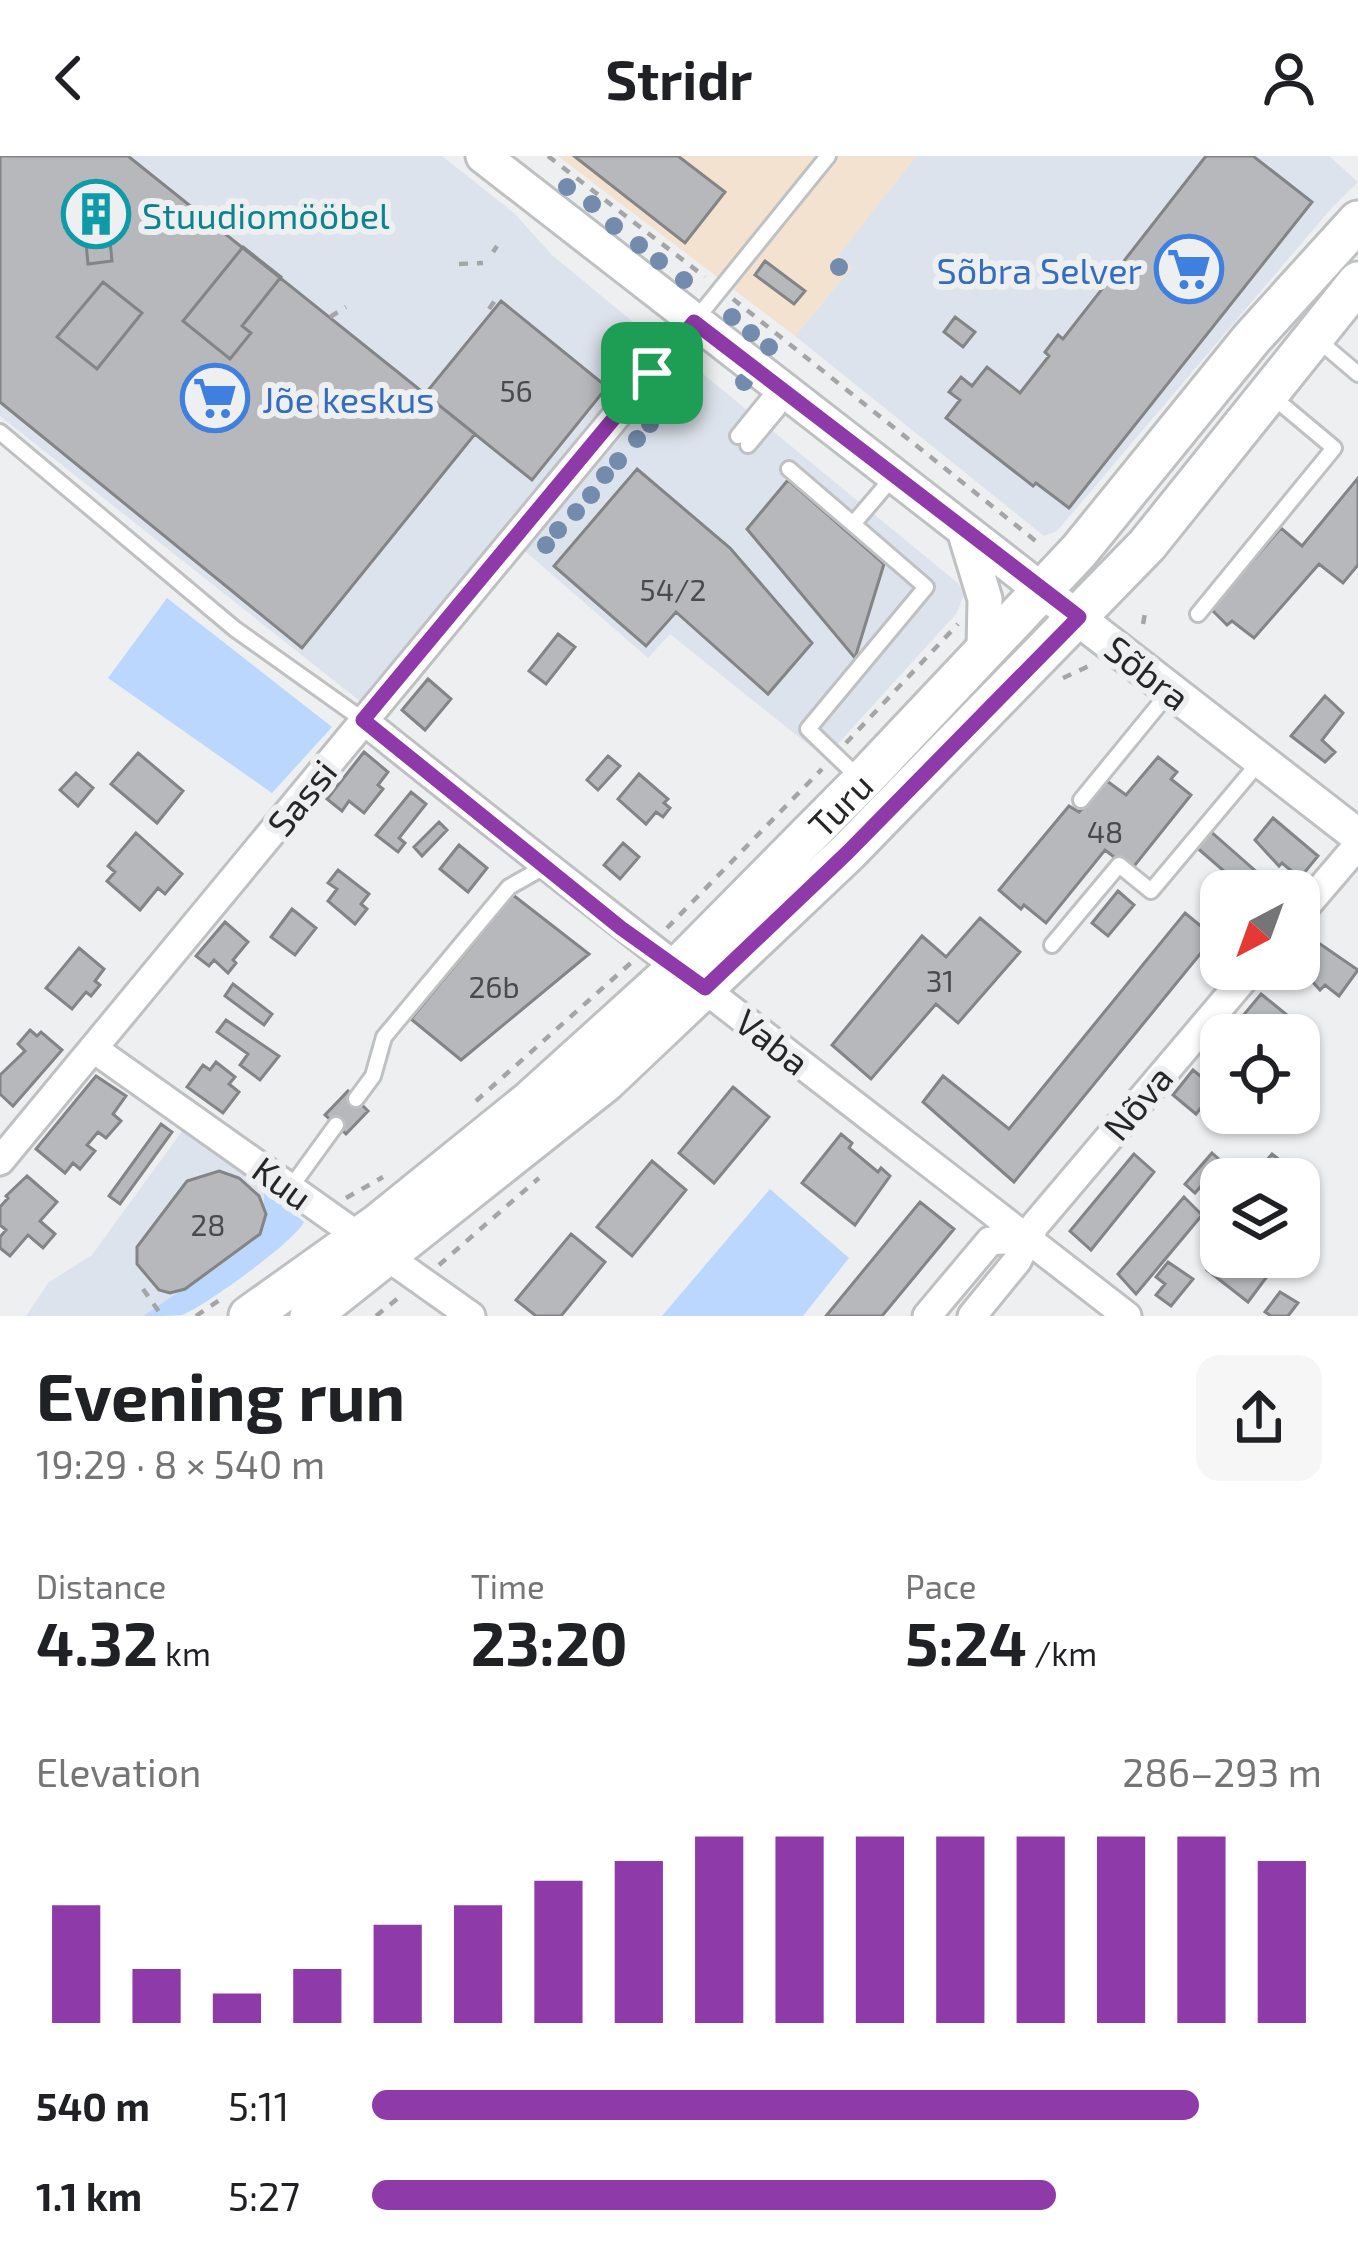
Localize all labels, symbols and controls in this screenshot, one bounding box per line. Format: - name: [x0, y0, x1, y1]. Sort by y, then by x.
- icon: back: [36, 45, 102, 111]
- icon: person: [1256, 45, 1322, 111]
- text: Stridr: [606, 46, 752, 111]
- building icon: Stuudiomööbel: [61, 179, 131, 249]
- place label: Stuudiomööbel: [142, 193, 390, 236]
- supermarket icon: Sõbra Selver: [1154, 234, 1224, 304]
- place label: Sõbra Selver: [937, 248, 1142, 291]
- pin: [601, 322, 703, 424]
- icon: arrive: [619, 340, 685, 406]
- supermarket icon: Jõe keskus: [180, 363, 250, 433]
- house number: 56: [499, 372, 533, 408]
- place label: Jõe keskus: [262, 377, 435, 420]
- house number: 54/2: [640, 571, 706, 607]
- street label: Sõbra: [1097, 626, 1199, 718]
- street label: Sassi: [257, 750, 345, 844]
- street label: Turu: [798, 763, 880, 845]
- house number: 48: [1087, 813, 1123, 849]
- north arrow: [1200, 870, 1320, 990]
- map controls: [1200, 870, 1320, 1278]
- house number: 31: [926, 962, 954, 998]
- house number: 26b: [468, 968, 520, 1004]
- street label: Vaba: [728, 999, 818, 1083]
- button: locate: [1200, 1014, 1320, 1134]
- street label: Nõva: [1093, 1056, 1181, 1148]
- street label: Kuu: [245, 1146, 321, 1218]
- button: layers: [1200, 1158, 1320, 1278]
- house number: 28: [190, 1206, 226, 1242]
- text: Evening run: [36, 1355, 405, 1434]
- button: share: [1196, 1355, 1322, 1481]
- text: 19:29 · 8 × 540 m: [36, 1440, 325, 1487]
- text: Distance: [36, 1566, 166, 1606]
- text: Time: [471, 1566, 545, 1606]
- text: Pace: [905, 1566, 976, 1606]
- text: 4.32: [36, 1606, 158, 1678]
- text: 23:20: [471, 1606, 628, 1678]
- text: 5:24: [905, 1606, 1027, 1678]
- text: km: [158, 1633, 211, 1673]
- text: /km: [1027, 1633, 1097, 1673]
- text: Elevation: [36, 1748, 201, 1795]
- text: 286–293 m: [1122, 1748, 1322, 1795]
- text: 540 m: [36, 2082, 150, 2129]
- text: 5:11: [228, 2082, 289, 2129]
- text: 1.1 km: [36, 2172, 142, 2219]
- text: 5:27: [228, 2172, 300, 2219]

